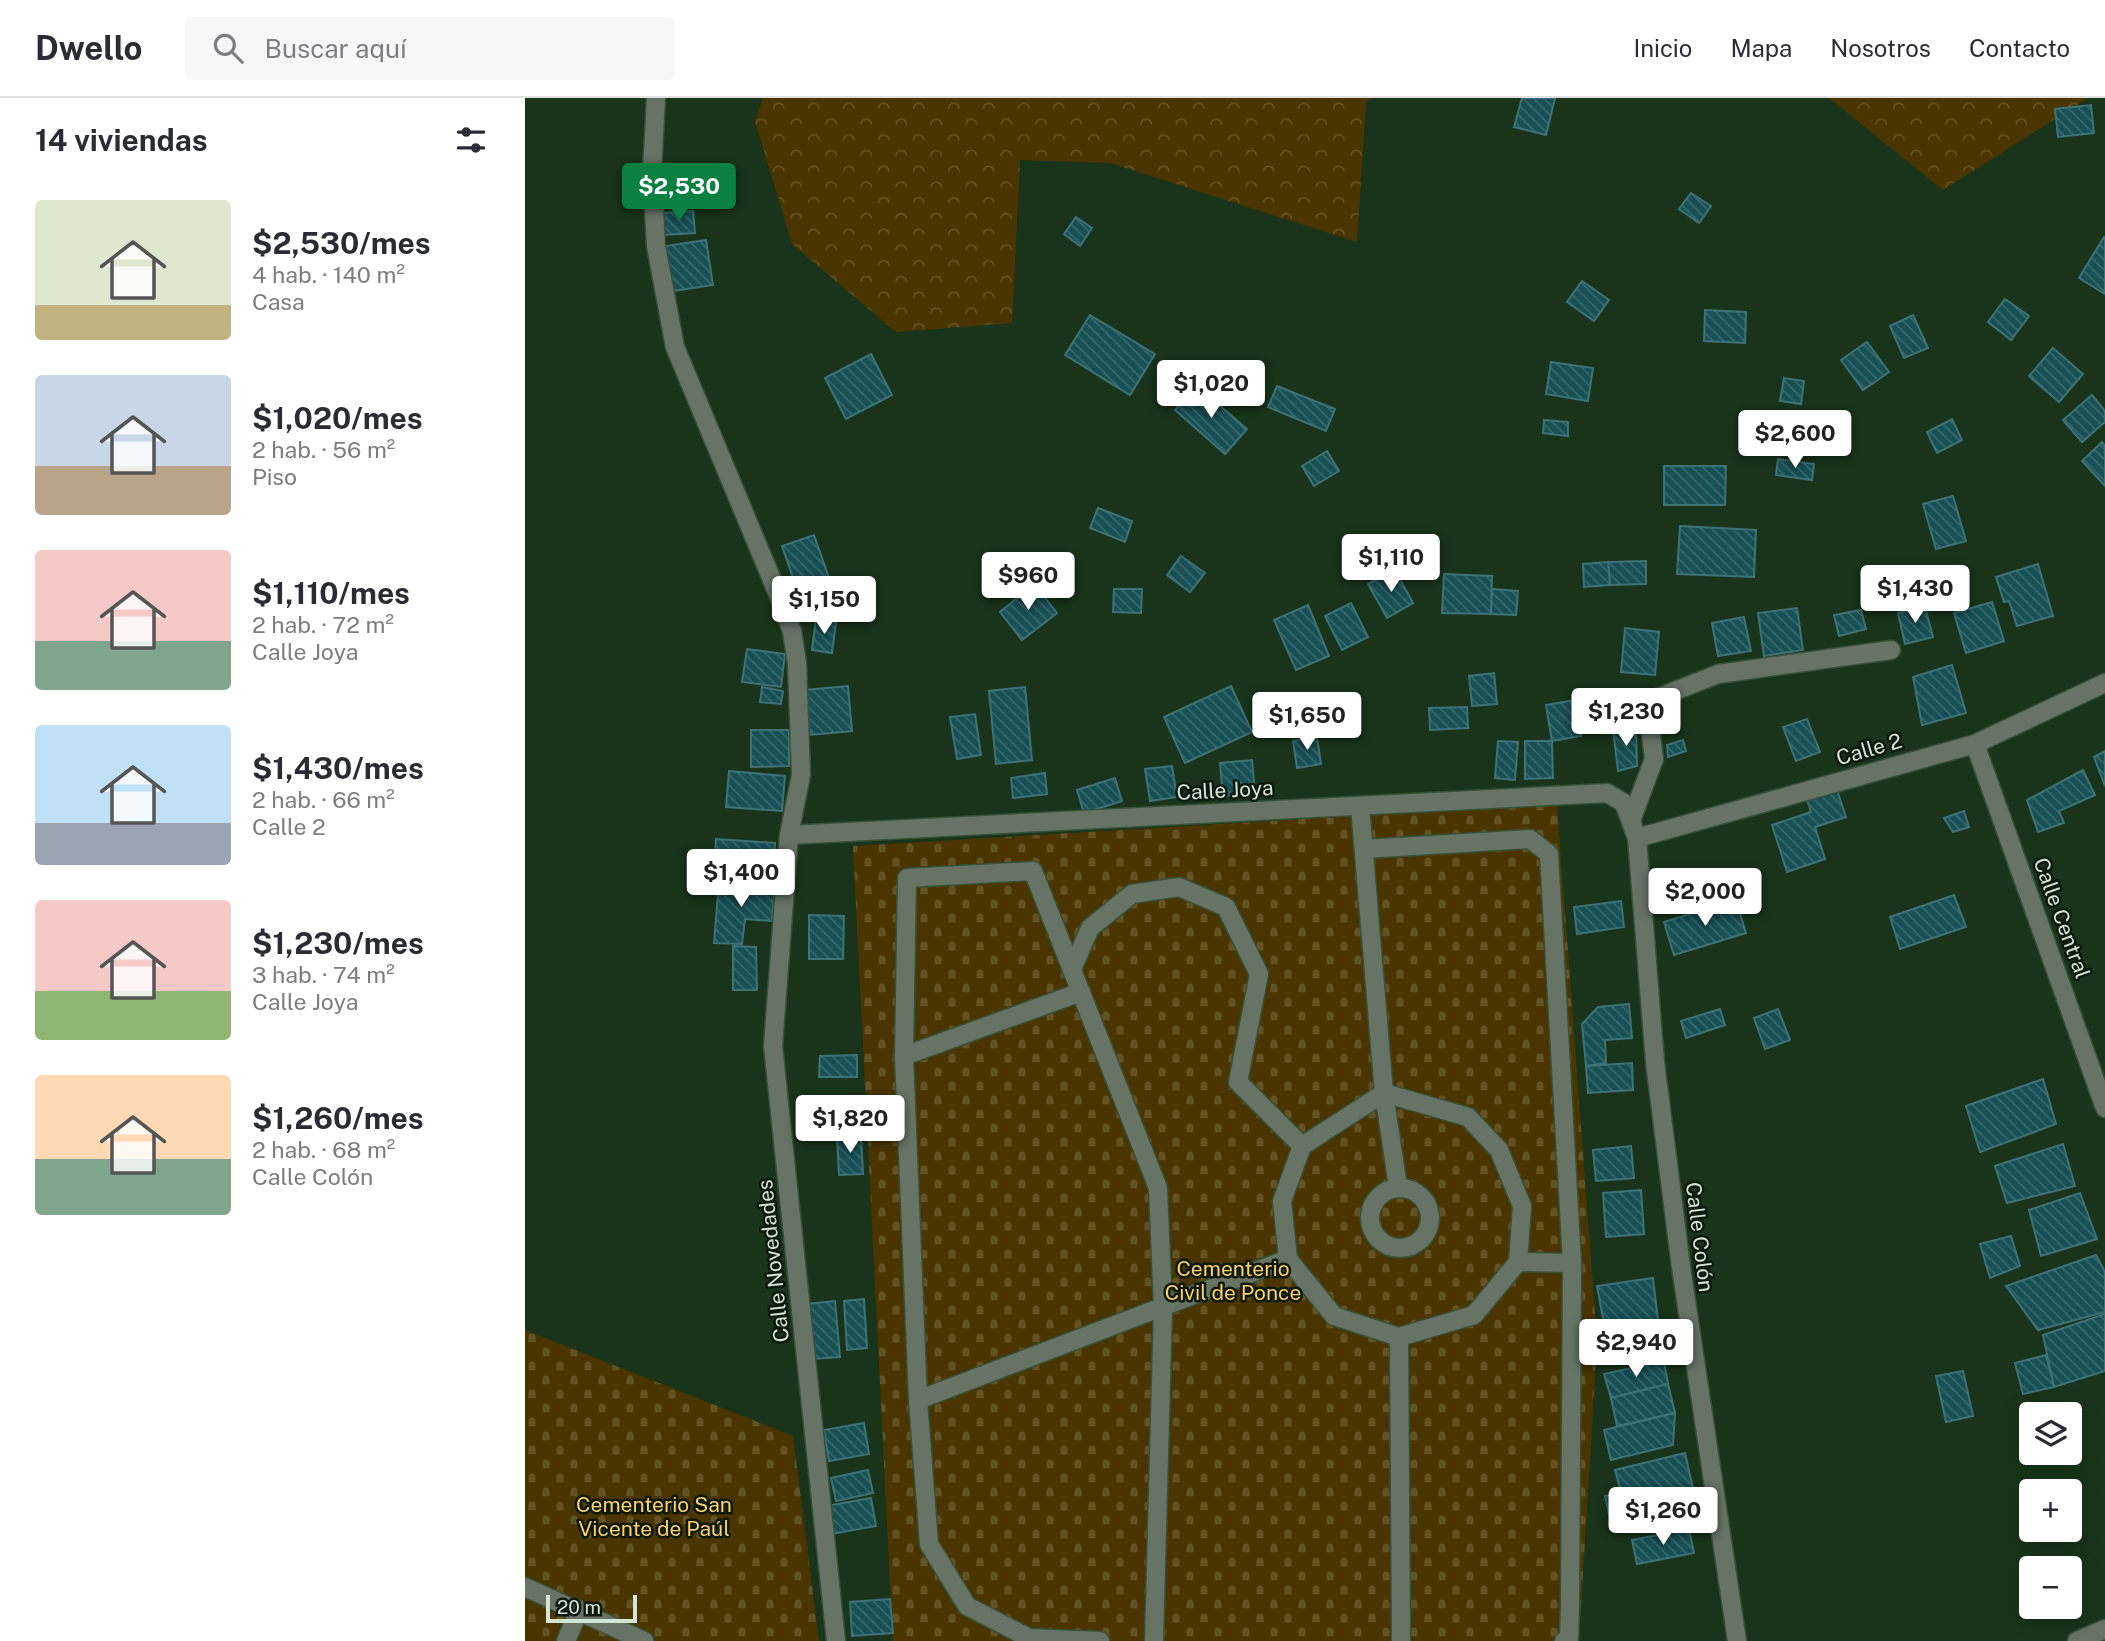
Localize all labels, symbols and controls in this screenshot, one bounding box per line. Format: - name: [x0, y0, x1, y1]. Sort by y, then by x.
- search box: [185, 17, 675, 80]
- text: Dwello: [35, 29, 143, 67]
- icon: search: [209, 29, 247, 67]
- text: Buscar aquí: [265, 33, 406, 64]
- text: Inicio: [1633, 34, 1692, 62]
- text: Mapa: [1730, 34, 1792, 62]
- text: Nosotros: [1830, 34, 1931, 62]
- text: Contacto: [1969, 34, 2070, 62]
- icon: filters: [452, 121, 490, 159]
- text: 14 viviendas: [35, 122, 207, 158]
- pin: $2,530: [622, 164, 736, 223]
- text: $2,530: [638, 172, 720, 199]
- text: $2,530/mes: [252, 225, 431, 261]
- icon: home: [91, 228, 175, 312]
- text: 4 hab. · 140 m²: [252, 261, 405, 288]
- text: Casa: [252, 288, 305, 315]
- pin: $1,020: [1154, 360, 1268, 420]
- text: $1,020: [1173, 369, 1249, 396]
- text: $1,020/mes: [252, 400, 423, 436]
- icon: home: [91, 403, 175, 487]
- pin: $2,600: [1738, 410, 1852, 470]
- text: $2,600: [1754, 419, 1836, 446]
- text: 2 hab. · 56 m²: [252, 436, 395, 463]
- text: Piso: [252, 463, 297, 490]
- pin: $1,110: [1334, 534, 1448, 594]
- text: $1,110: [1358, 543, 1424, 570]
- pin: $960: [987, 552, 1069, 612]
- text: $960: [998, 561, 1058, 588]
- pin: $1,430: [1858, 566, 1972, 625]
- text: $1,430: [1877, 574, 1953, 601]
- text: $1,110/mes: [252, 575, 410, 611]
- pin: $1,150: [767, 576, 881, 636]
- icon: home: [91, 578, 175, 662]
- text: $1,150: [788, 585, 860, 612]
- text: 2 hab. · 72 m²: [252, 611, 394, 638]
- text: Calle Joya: [252, 638, 358, 665]
- pin: $1,230: [1569, 688, 1683, 748]
- pin: $1,650: [1250, 692, 1364, 752]
- text: $1,230: [1588, 697, 1664, 724]
- text: $1,650: [1268, 701, 1346, 728]
- street label: Calle 2: [1833, 728, 1905, 770]
- text: $1,430/mes: [252, 750, 424, 786]
- icon: home: [91, 753, 175, 837]
- street label: Calle Joya: [1176, 775, 1274, 805]
- text: 2 hab. · 66 m²: [252, 786, 395, 813]
- text: Calle 2: [252, 813, 326, 840]
- pin: $1,400: [684, 850, 798, 909]
- street label: Calle Central: [2029, 854, 2095, 982]
- text: $1,400: [703, 858, 779, 885]
- pin: $2,000: [1648, 868, 1762, 928]
- text: $2,000: [1665, 877, 1745, 904]
- text: $1,230/mes: [252, 925, 424, 961]
- icon: home: [91, 928, 175, 1012]
- text: 3 hab. · 74 m²: [252, 961, 395, 988]
- text: Calle Joya: [252, 988, 358, 1015]
- pin: $1,820: [793, 1096, 907, 1155]
- text: $1,260/mes: [252, 1100, 424, 1136]
- icon: home: [91, 1103, 175, 1187]
- text: $1,820: [812, 1104, 888, 1131]
- text: 2 hab. · 68 m²: [252, 1136, 395, 1163]
- text: Calle Colón: [252, 1163, 373, 1190]
- street label: Calle Novedades: [752, 1178, 794, 1344]
- street label: Calle Colón: [1681, 1180, 1719, 1294]
- park label: Cementerio Civil de Ponce: [1165, 1256, 1301, 1305]
- pin: $2,940: [1579, 1320, 1693, 1379]
- text: $2,940: [1595, 1328, 1677, 1355]
- map controls: [2019, 1402, 2082, 1619]
- button: layers: [2019, 1402, 2082, 1465]
- button: +: [2019, 1479, 2082, 1542]
- pin: $1,260: [1606, 1488, 1720, 1547]
- park label: Cementerio San Vicente de Paúl: [576, 1492, 732, 1541]
- text: $1,260: [1625, 1496, 1701, 1523]
- button: −: [2019, 1556, 2082, 1619]
- scale bar: [546, 1592, 637, 1624]
- text: 20 m: [557, 1596, 601, 1618]

